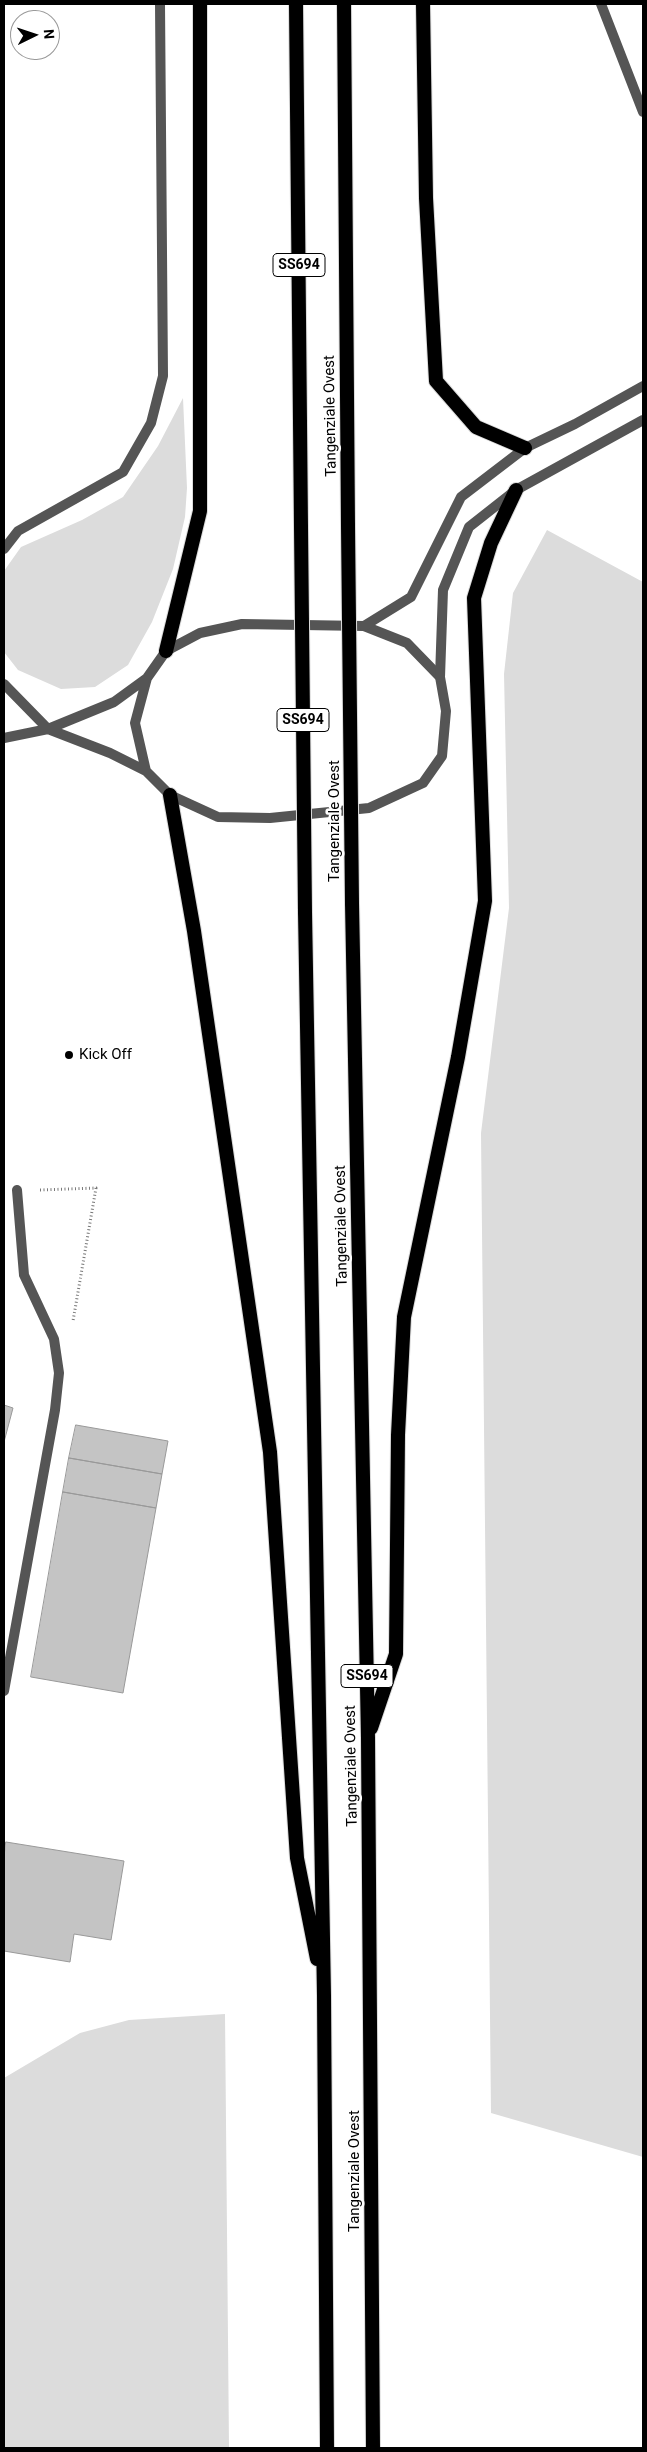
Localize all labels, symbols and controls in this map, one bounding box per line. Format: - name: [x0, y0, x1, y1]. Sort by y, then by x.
- north arrow: [10, 10, 60, 60]
- text: N: [41, 29, 57, 40]
- road number: SS694: [273, 254, 325, 276]
- street label: Tangenziale Ovest: [321, 355, 341, 477]
- road number: SS694: [277, 708, 329, 732]
- street label: Tangenziale Ovest: [326, 760, 344, 882]
- place label: Kick Off: [79, 1046, 132, 1064]
- marker: Kick Off: [63, 1049, 75, 1061]
- street label: Tangenziale Ovest: [332, 1165, 352, 1287]
- road number: SS694: [341, 1664, 393, 1688]
- street label: Tangenziale Ovest: [342, 1705, 362, 1827]
- street label: Tangenziale Ovest: [346, 2110, 364, 2232]

